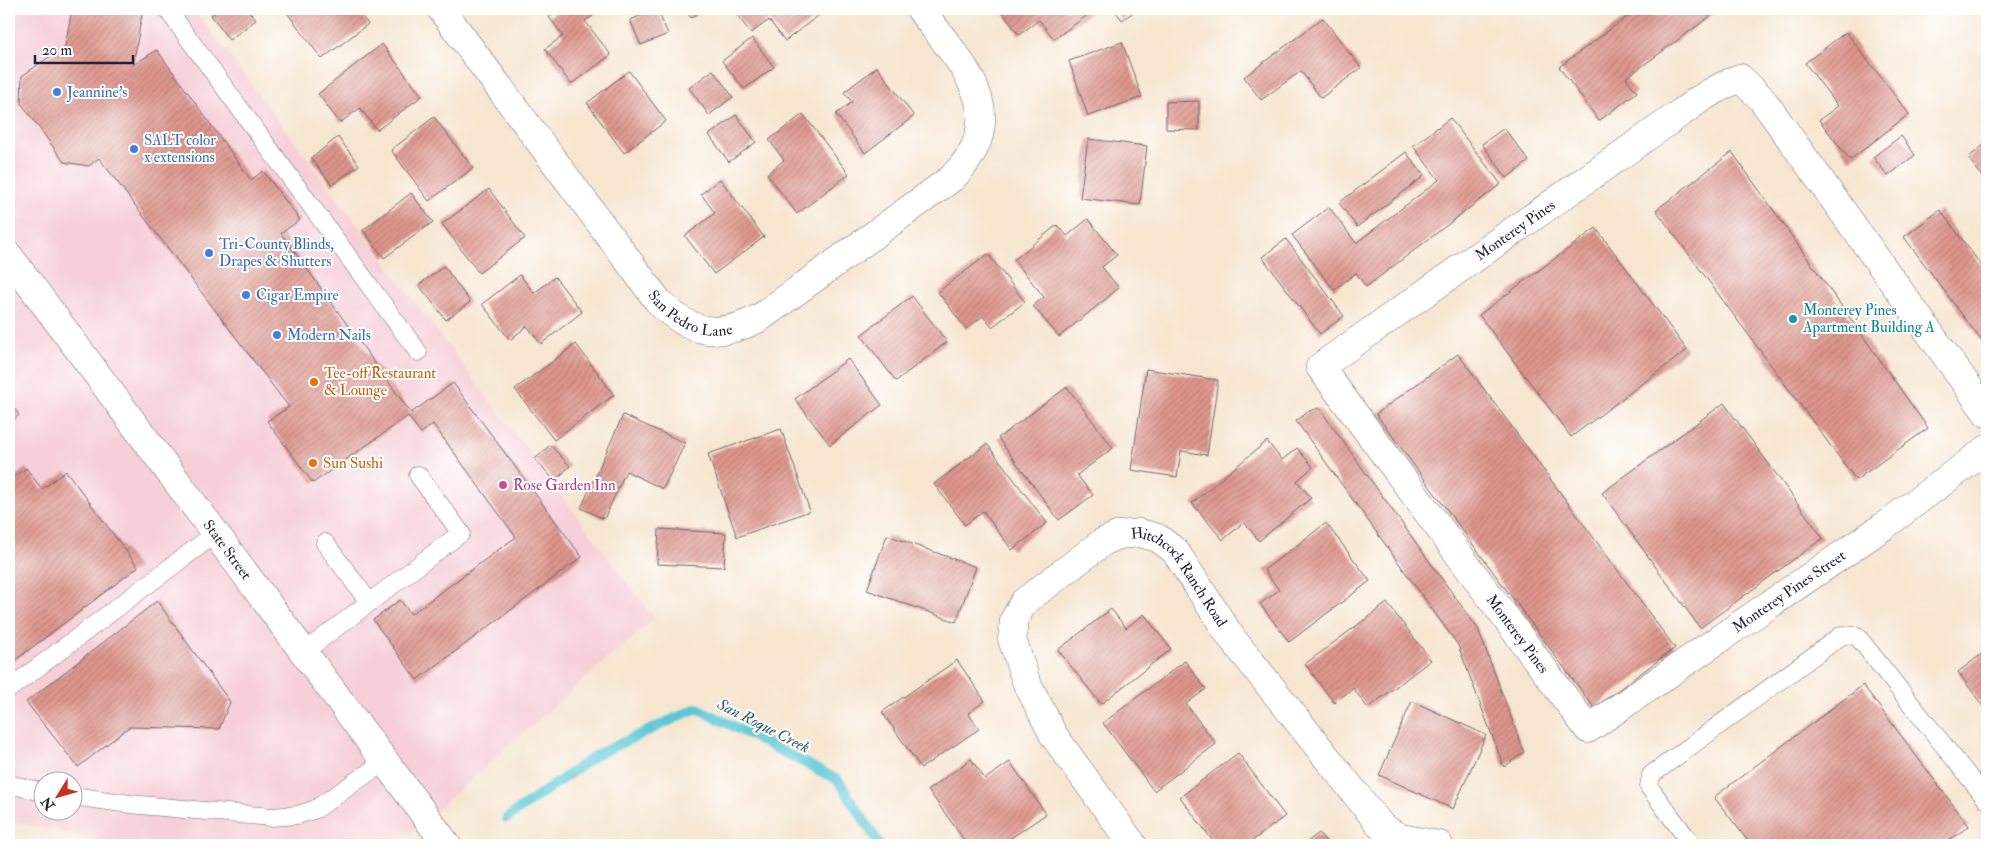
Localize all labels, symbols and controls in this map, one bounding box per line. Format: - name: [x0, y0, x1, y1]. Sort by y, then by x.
- scale bar: [35, 32, 132, 64]
- text: 20 m: [42, 41, 72, 60]
- place label: Jeannine's: [66, 83, 127, 103]
- marker: Jeannine's: [51, 86, 63, 98]
- place label: SALT color x extensions: [144, 131, 216, 167]
- marker: SALT color x extensions: [128, 143, 140, 155]
- street label: Monterey Pines: [1471, 196, 1559, 265]
- place label: Tri-County Blinds, Drapes & Shutters: [219, 235, 334, 272]
- marker: Tri-County Blinds, Drapes & Shutters: [203, 247, 215, 259]
- place label: Cigar Empire: [256, 286, 339, 306]
- street label: San Pedro Lane: [643, 287, 734, 341]
- marker: Cigar Empire: [240, 289, 252, 301]
- place label: Monterey Pines Apartment Building A: [1802, 301, 1935, 338]
- marker: Monterey Pines Apartment Building A: [1787, 313, 1799, 325]
- place label: Modern Nails: [287, 326, 371, 345]
- marker: Modern Nails: [271, 329, 283, 341]
- place label: Tee-off Restaurant & Lounge: [324, 364, 436, 400]
- marker: Tee-off Restaurant & Lounge: [308, 376, 320, 388]
- place label: Sun Sushi: [323, 454, 383, 473]
- marker: Sun Sushi: [307, 457, 319, 469]
- place label: Rose Garden Inn: [513, 476, 616, 495]
- marker: Rose Garden Inn: [497, 479, 509, 491]
- street label: State Street: [199, 516, 256, 584]
- street label: Hitchcock Ranch Road: [1130, 524, 1231, 631]
- street label: Monterey Pines Street: [1729, 546, 1850, 637]
- street label: Monterey Pines: [1482, 591, 1553, 678]
- water label: San Roque Creek: [713, 694, 813, 758]
- north arrow: [32, 772, 82, 822]
- text: N: [37, 793, 59, 814]

